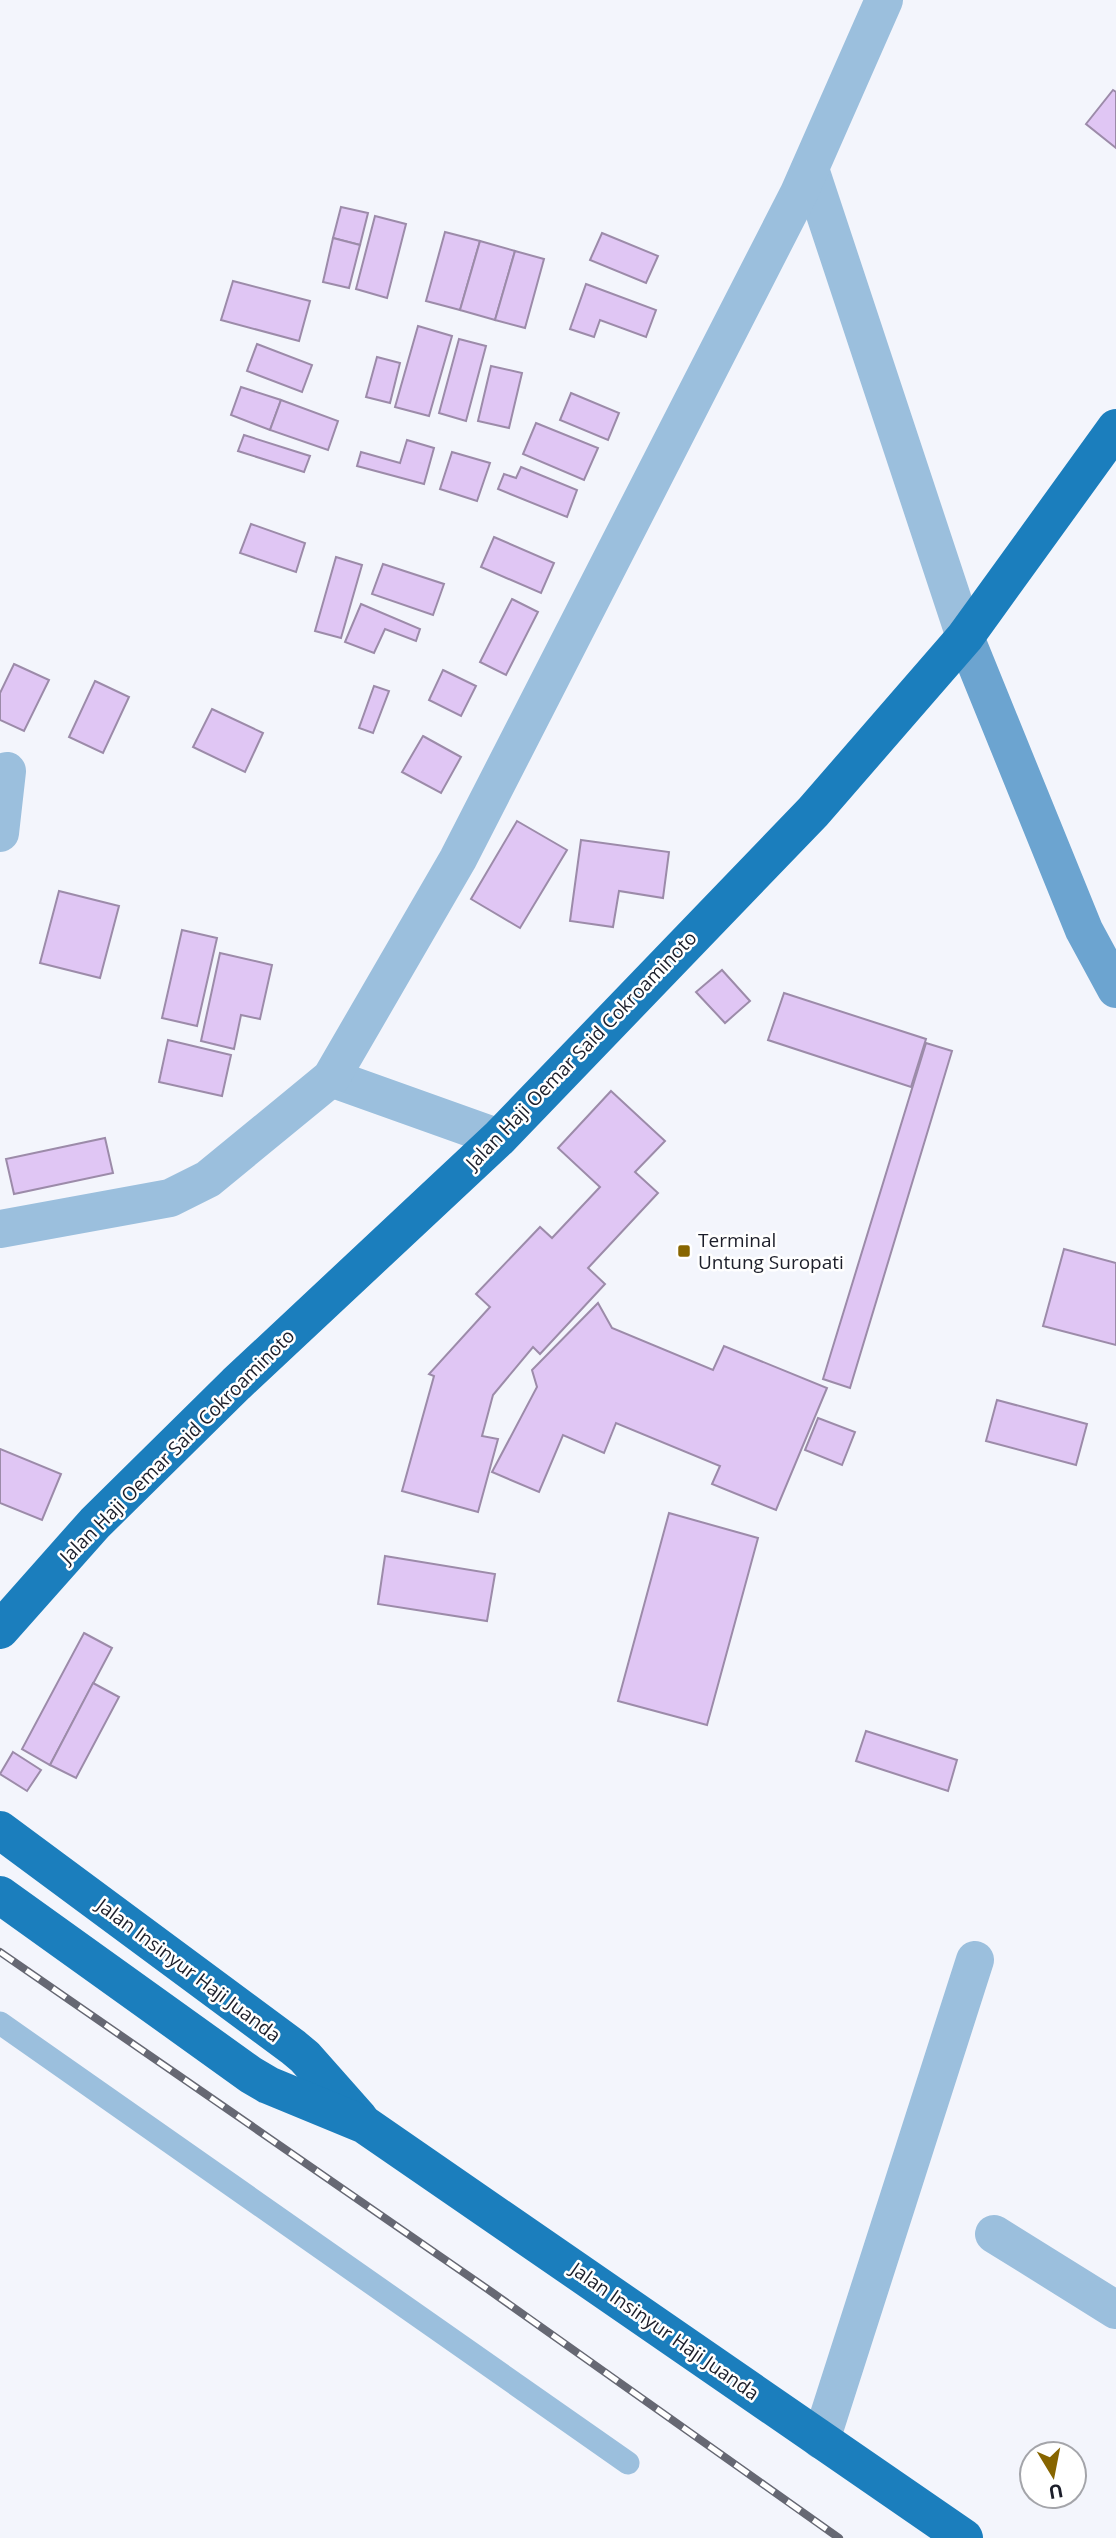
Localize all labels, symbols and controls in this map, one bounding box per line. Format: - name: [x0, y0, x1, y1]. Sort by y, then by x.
- street label: Jalan Haji Oemar Said Cokroaminoto: [458, 925, 702, 1176]
- place label: Terminal Untung Suropati: [698, 1227, 844, 1275]
- marker: Terminal Untung Suropati: [676, 1243, 692, 1259]
- street label: Jalan Haji Oemar Said Cokroaminoto: [52, 1323, 300, 1571]
- street label: Jalan Insinyur Haji Juanda: [90, 1891, 286, 2048]
- street label: Jalan Insinyur Haji Juanda: [564, 2255, 764, 2406]
- north arrow: [1018, 2440, 1088, 2510]
- text: U: [1047, 2478, 1065, 2506]

